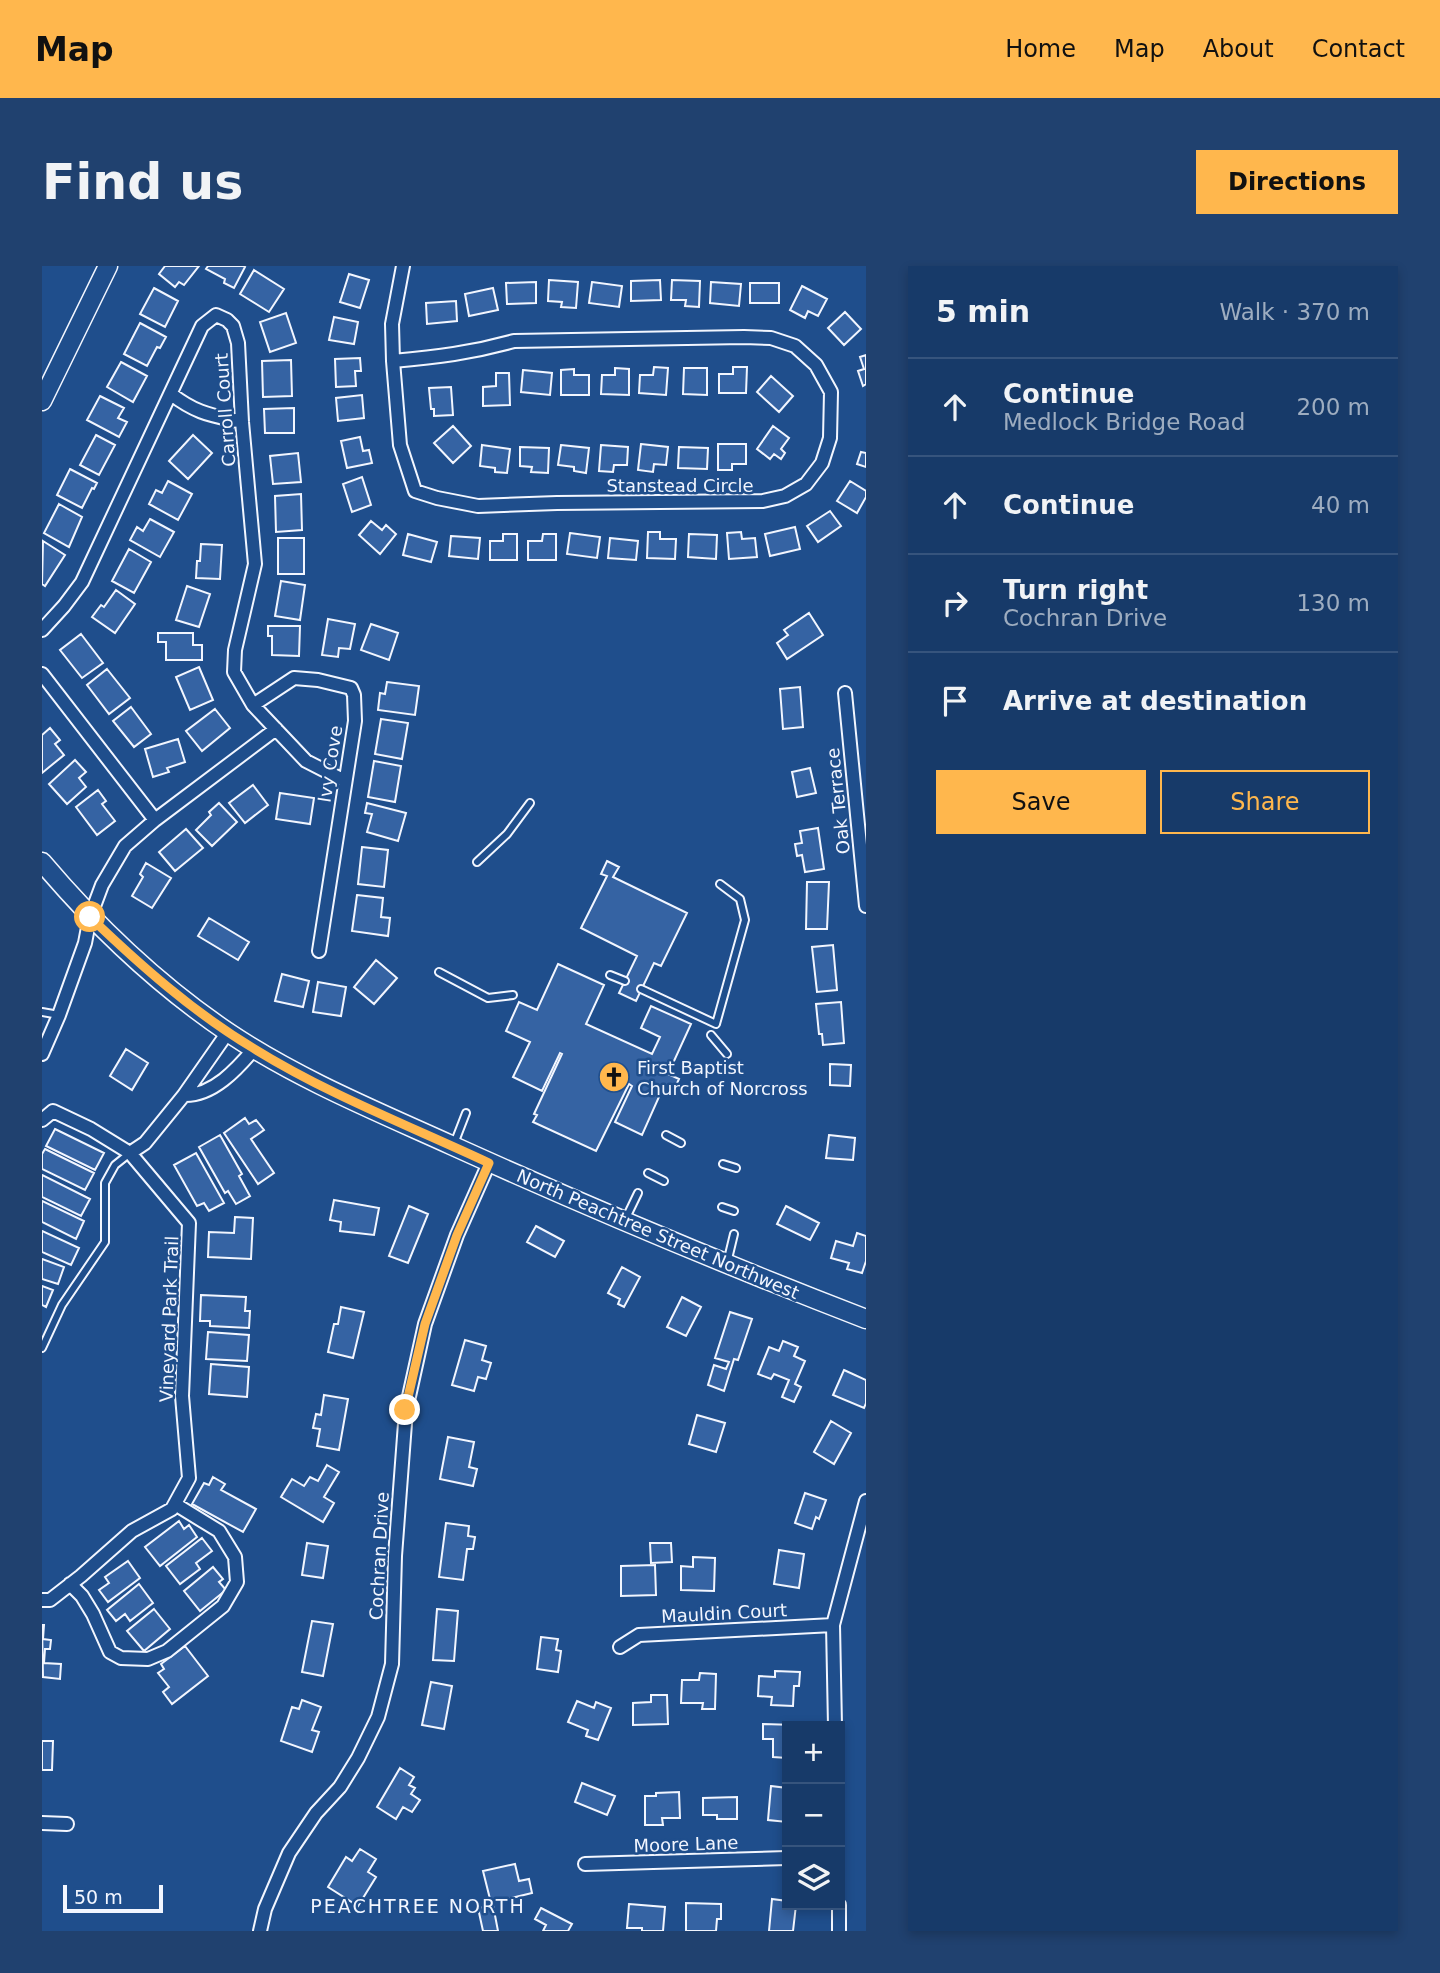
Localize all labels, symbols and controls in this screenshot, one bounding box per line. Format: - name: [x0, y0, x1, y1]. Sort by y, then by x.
- text: Map: [35, 30, 114, 69]
- text: Home: [1005, 35, 1076, 63]
- text: Map: [1114, 35, 1165, 63]
- text: About: [1203, 35, 1274, 63]
- text: Contact: [1312, 35, 1405, 63]
- button: Directions: [1196, 150, 1398, 214]
- text: Find us: [42, 154, 243, 211]
- text: 5 min: [936, 294, 1030, 329]
- text: Walk · 370 m: [1219, 299, 1370, 325]
- street label: Carroll Court: [211, 352, 239, 468]
- text: Continue: [1003, 379, 1134, 409]
- icon: ahead: [936, 388, 974, 426]
- text: 200 m: [1296, 394, 1370, 420]
- text: Medlock Bridge Road: [1003, 409, 1245, 435]
- street label: Stanstead Circle: [606, 475, 754, 496]
- icon: ahead: [936, 486, 974, 524]
- text: Continue: [1003, 490, 1134, 520]
- text: 40 m: [1311, 492, 1370, 518]
- text: Turn right: [1003, 575, 1148, 605]
- icon: right: [936, 584, 974, 622]
- text: 130 m: [1296, 590, 1370, 616]
- text: Cochran Drive: [1003, 605, 1167, 631]
- icon: arrive: [936, 682, 974, 720]
- text: Arrive at destination: [1003, 686, 1307, 716]
- street label: Ivy Cove: [314, 724, 346, 804]
- street label: Oak Terrace: [822, 747, 854, 855]
- button: Save: [936, 770, 1146, 834]
- button: Share: [1160, 770, 1370, 834]
- route start: [74, 901, 105, 932]
- place label: First Baptist Church of Norcross: [637, 1057, 808, 1099]
- church icon: First Baptist Church of Norcross: [597, 1060, 631, 1094]
- street label: North Peachtree Street Northwest: [514, 1165, 802, 1303]
- street label: Vineyard Park Trail: [156, 1235, 182, 1403]
- route end: [389, 1394, 420, 1425]
- street label: Cochran Drive: [365, 1491, 393, 1621]
- street label: Mauldin Court: [661, 1599, 787, 1627]
- map controls: [782, 1721, 845, 1910]
- button: +: [782, 1721, 845, 1784]
- button: −: [782, 1784, 845, 1847]
- street label: Moore Lane: [633, 1832, 739, 1856]
- button: layers: [782, 1847, 845, 1910]
- scale bar: [63, 1882, 163, 1914]
- text: 50 m: [74, 1886, 123, 1908]
- district label: PEACHTREE NORTH: [310, 1895, 526, 1917]

